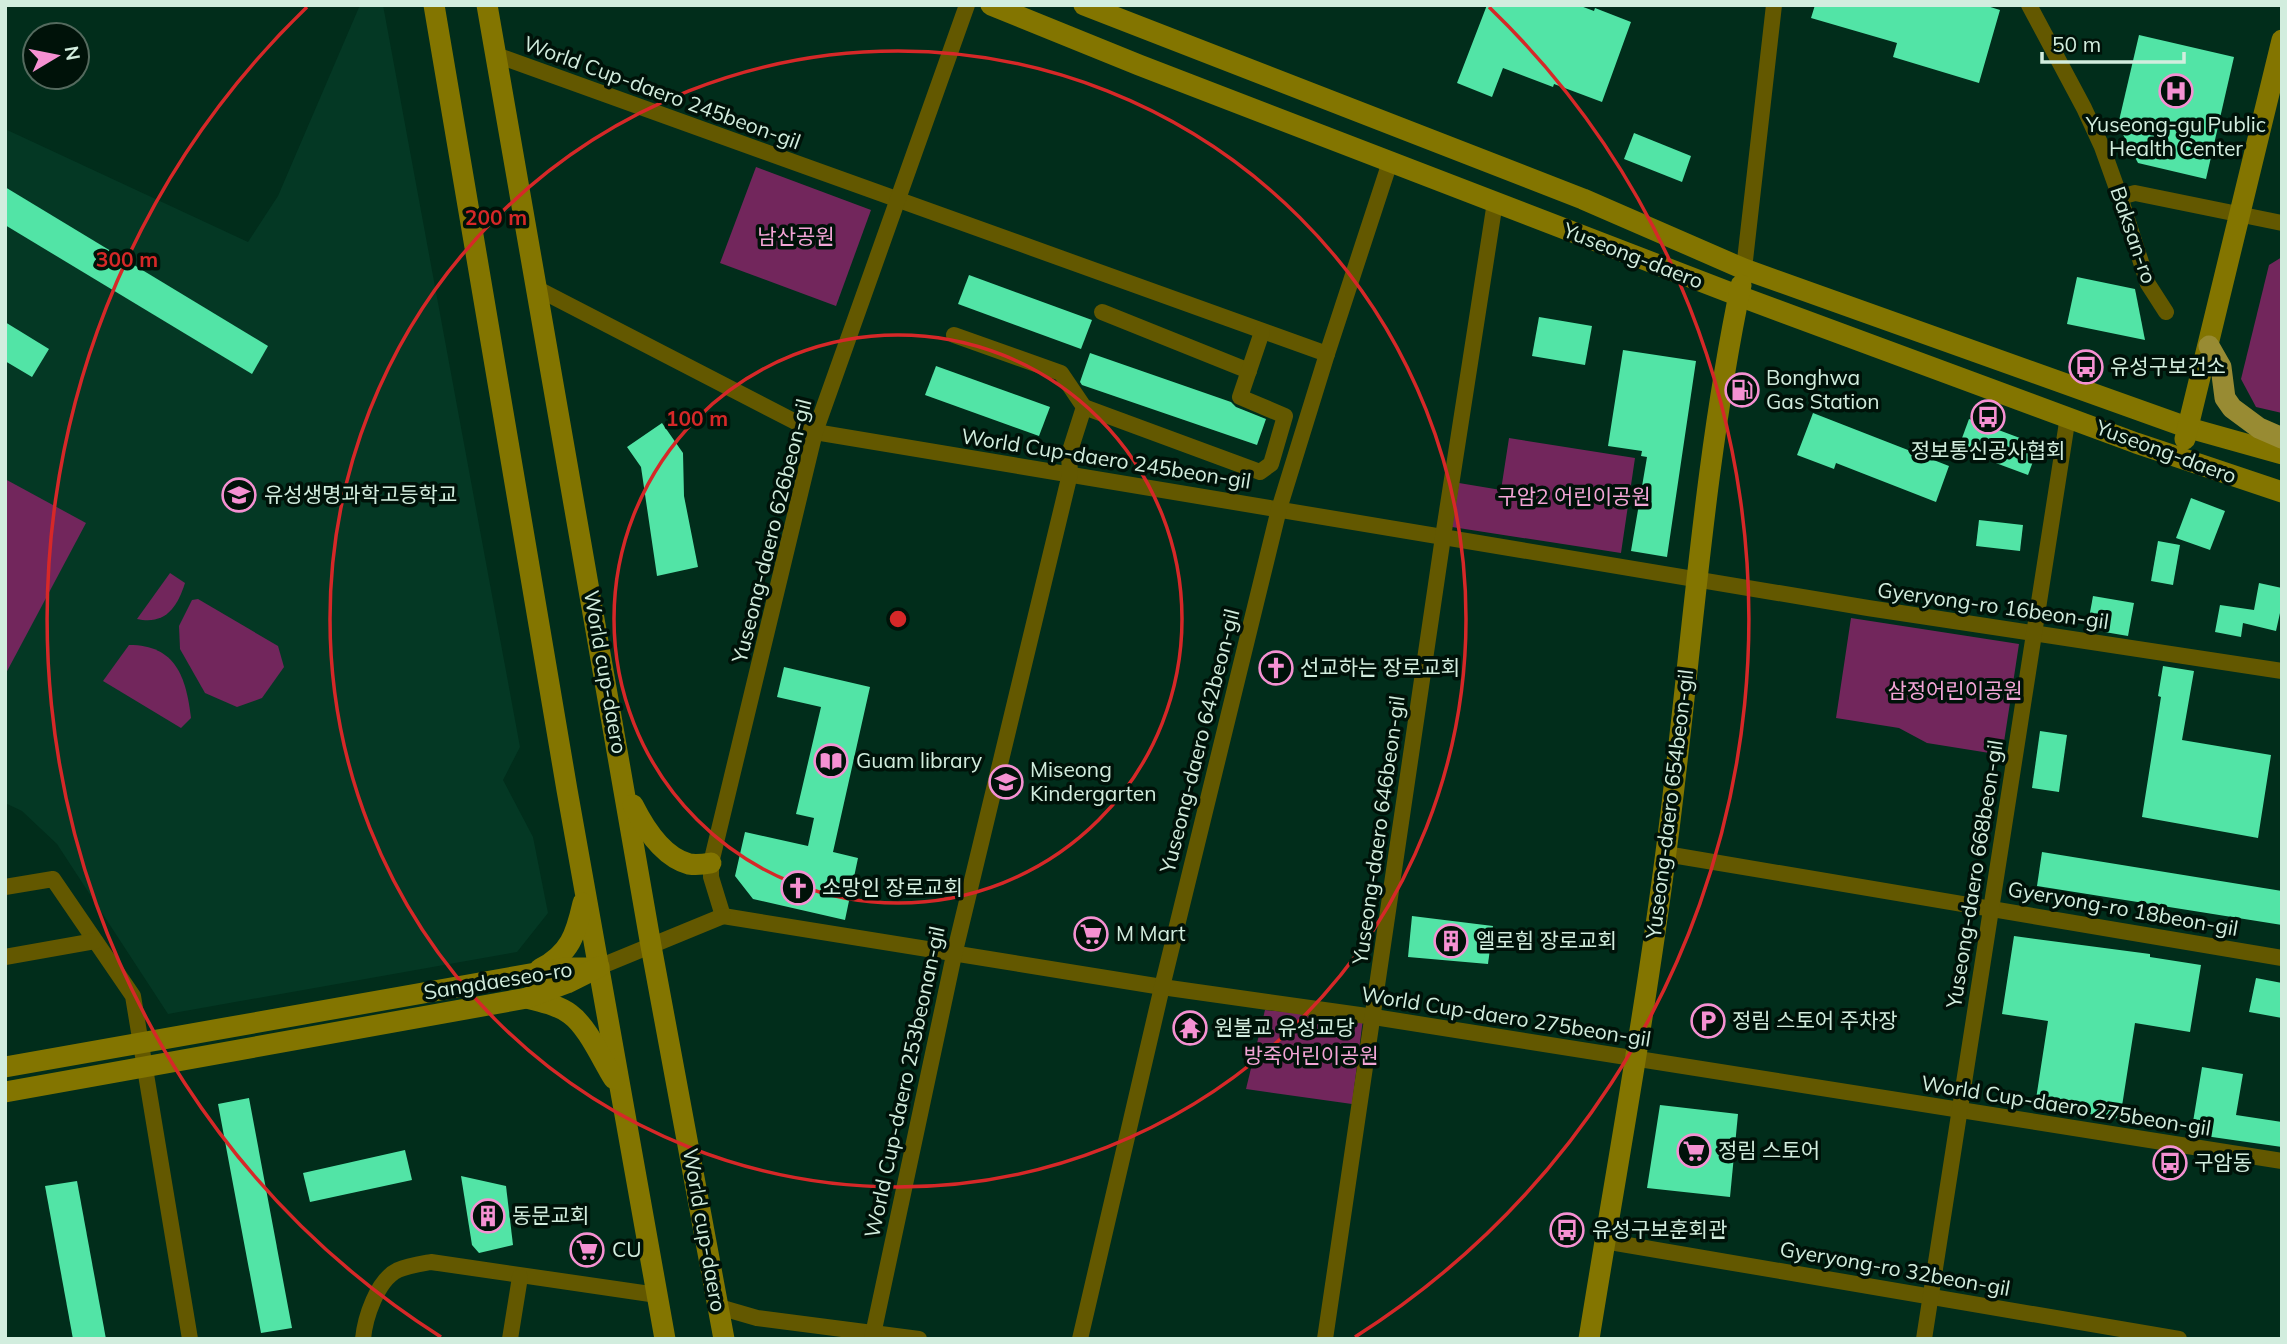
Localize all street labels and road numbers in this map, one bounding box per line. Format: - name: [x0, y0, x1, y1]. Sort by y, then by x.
- street label: World Cup-daero 245beon-gil: [520, 30, 804, 154]
- street label: Baksan-ro: [2105, 183, 2163, 287]
- street label: Yuseong-daero: [1559, 216, 1707, 294]
- street label: Yuseong-daero 626beon-gil: [725, 396, 816, 666]
- street label: Yuseong-daero: [2092, 413, 2240, 489]
- street label: World Cup-daero 245beon-gil: [959, 422, 1253, 494]
- street label: Gyeryong-ro 16beon-gil: [1876, 576, 2111, 634]
- street label: World cup-daero: [579, 588, 633, 756]
- street label: Yuseong-daero 642beon-gil: [1153, 606, 1244, 876]
- street label: Yuseong-daero 654beon-gil: [1639, 668, 1698, 941]
- street label: Yuseong-daero 646beon-gil: [1346, 694, 1410, 967]
- street label: Yuseong-daero 668beon-gil: [1940, 738, 2008, 1011]
- street label: Gyeryong-ro 18beon-gil: [2006, 875, 2240, 941]
- street label: World Cup-daero 253beonan-gil: [858, 924, 950, 1240]
- street label: Sangdaeseo-ro: [422, 955, 574, 1005]
- street label: World Cup-daero 275beon-gil: [1359, 980, 1653, 1052]
- street label: World Cup-daero 275beon-gil: [1919, 1069, 2213, 1141]
- street label: World cup-daero: [678, 1146, 732, 1314]
- street label: Gyeryong-ro 32beon-gil: [1778, 1235, 2012, 1301]

